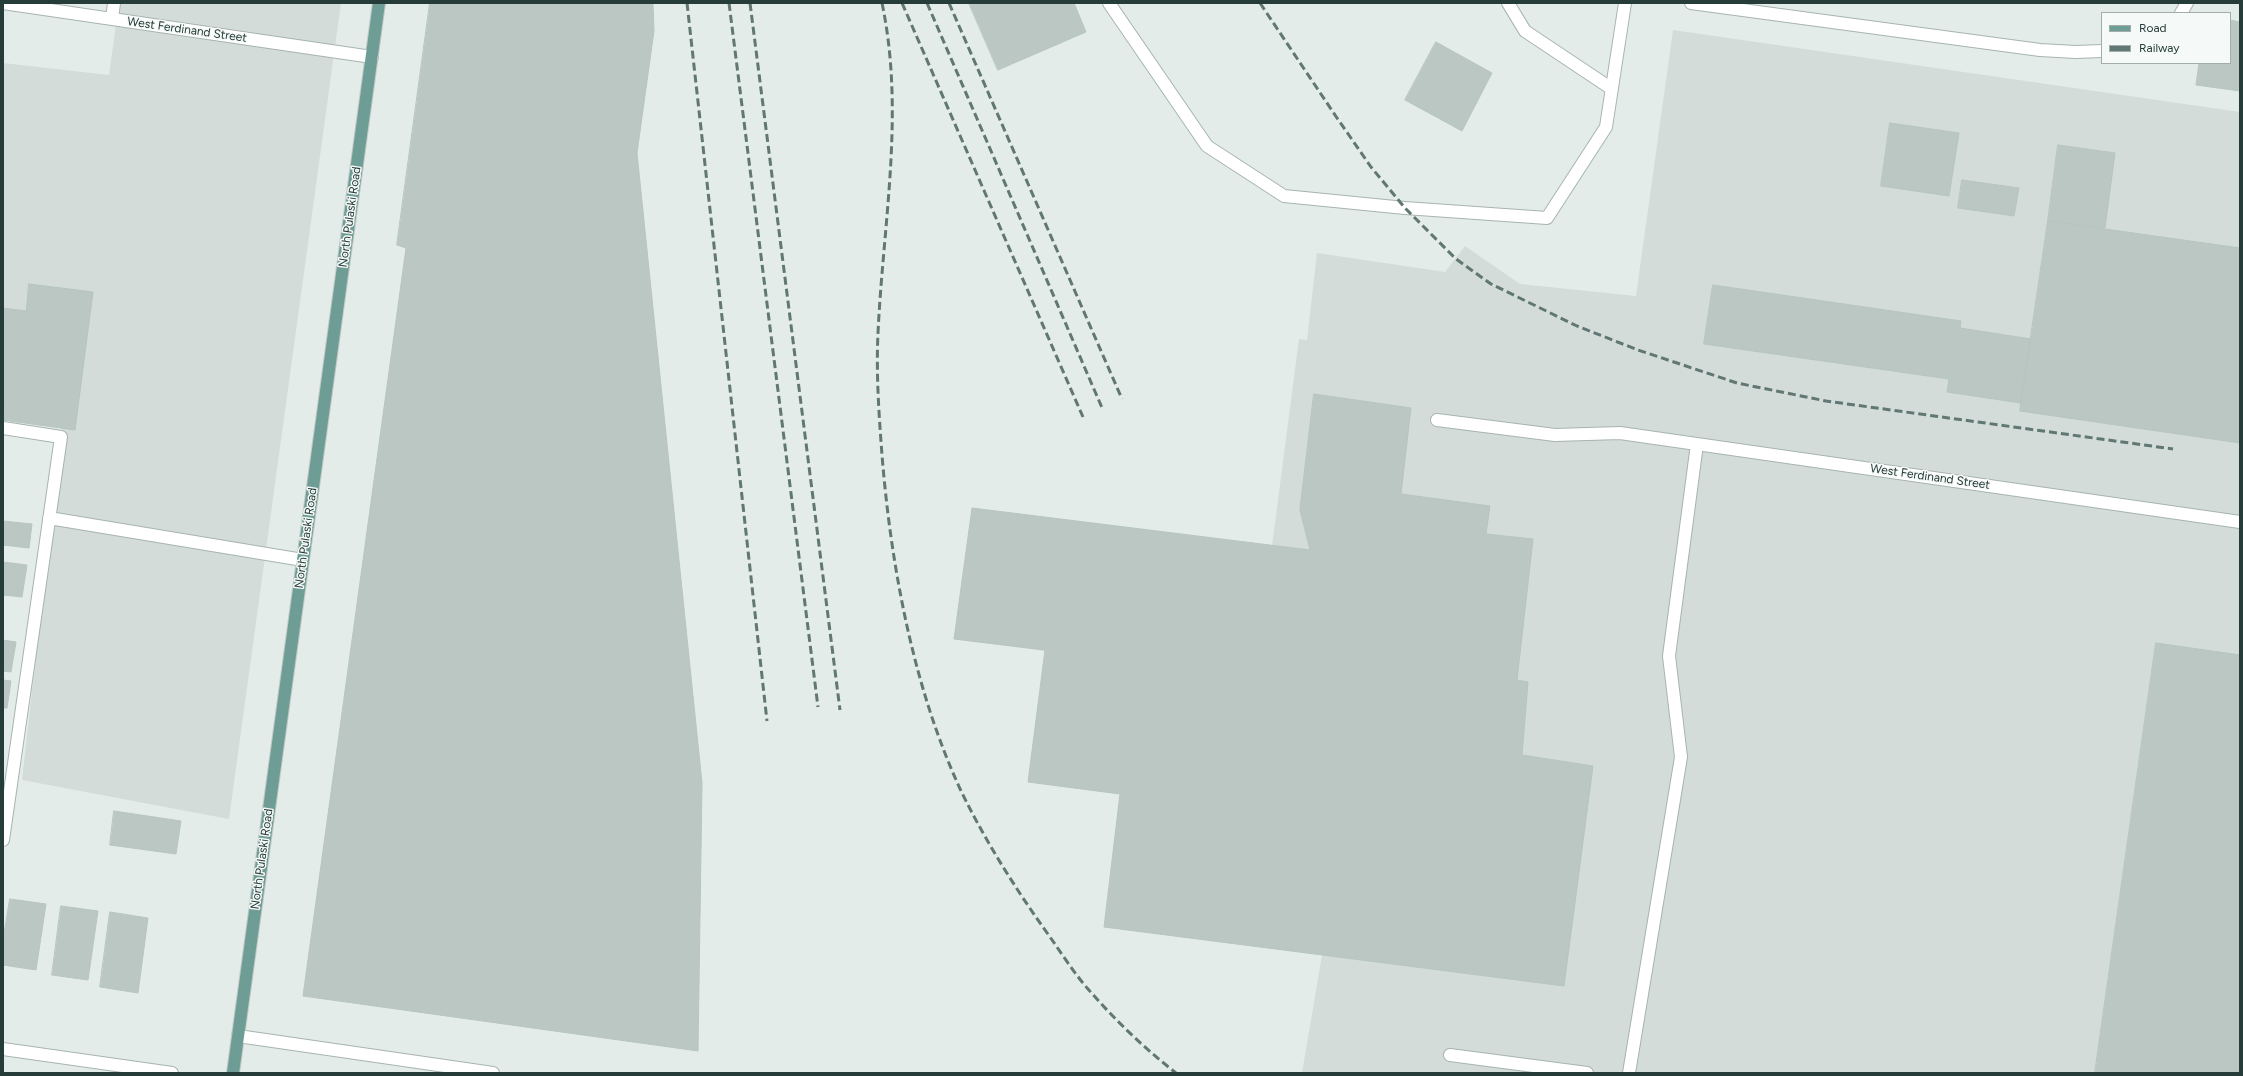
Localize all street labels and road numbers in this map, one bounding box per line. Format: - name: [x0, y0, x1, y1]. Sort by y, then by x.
- street label: West Ferdinand Street: [126, 14, 248, 46]
- street label: North Pulaski Road: [336, 166, 364, 268]
- street label: West Ferdinand Street: [1869, 461, 1991, 493]
- street label: North Pulaski Road: [292, 487, 320, 589]
- street label: North Pulaski Road: [248, 808, 276, 910]

